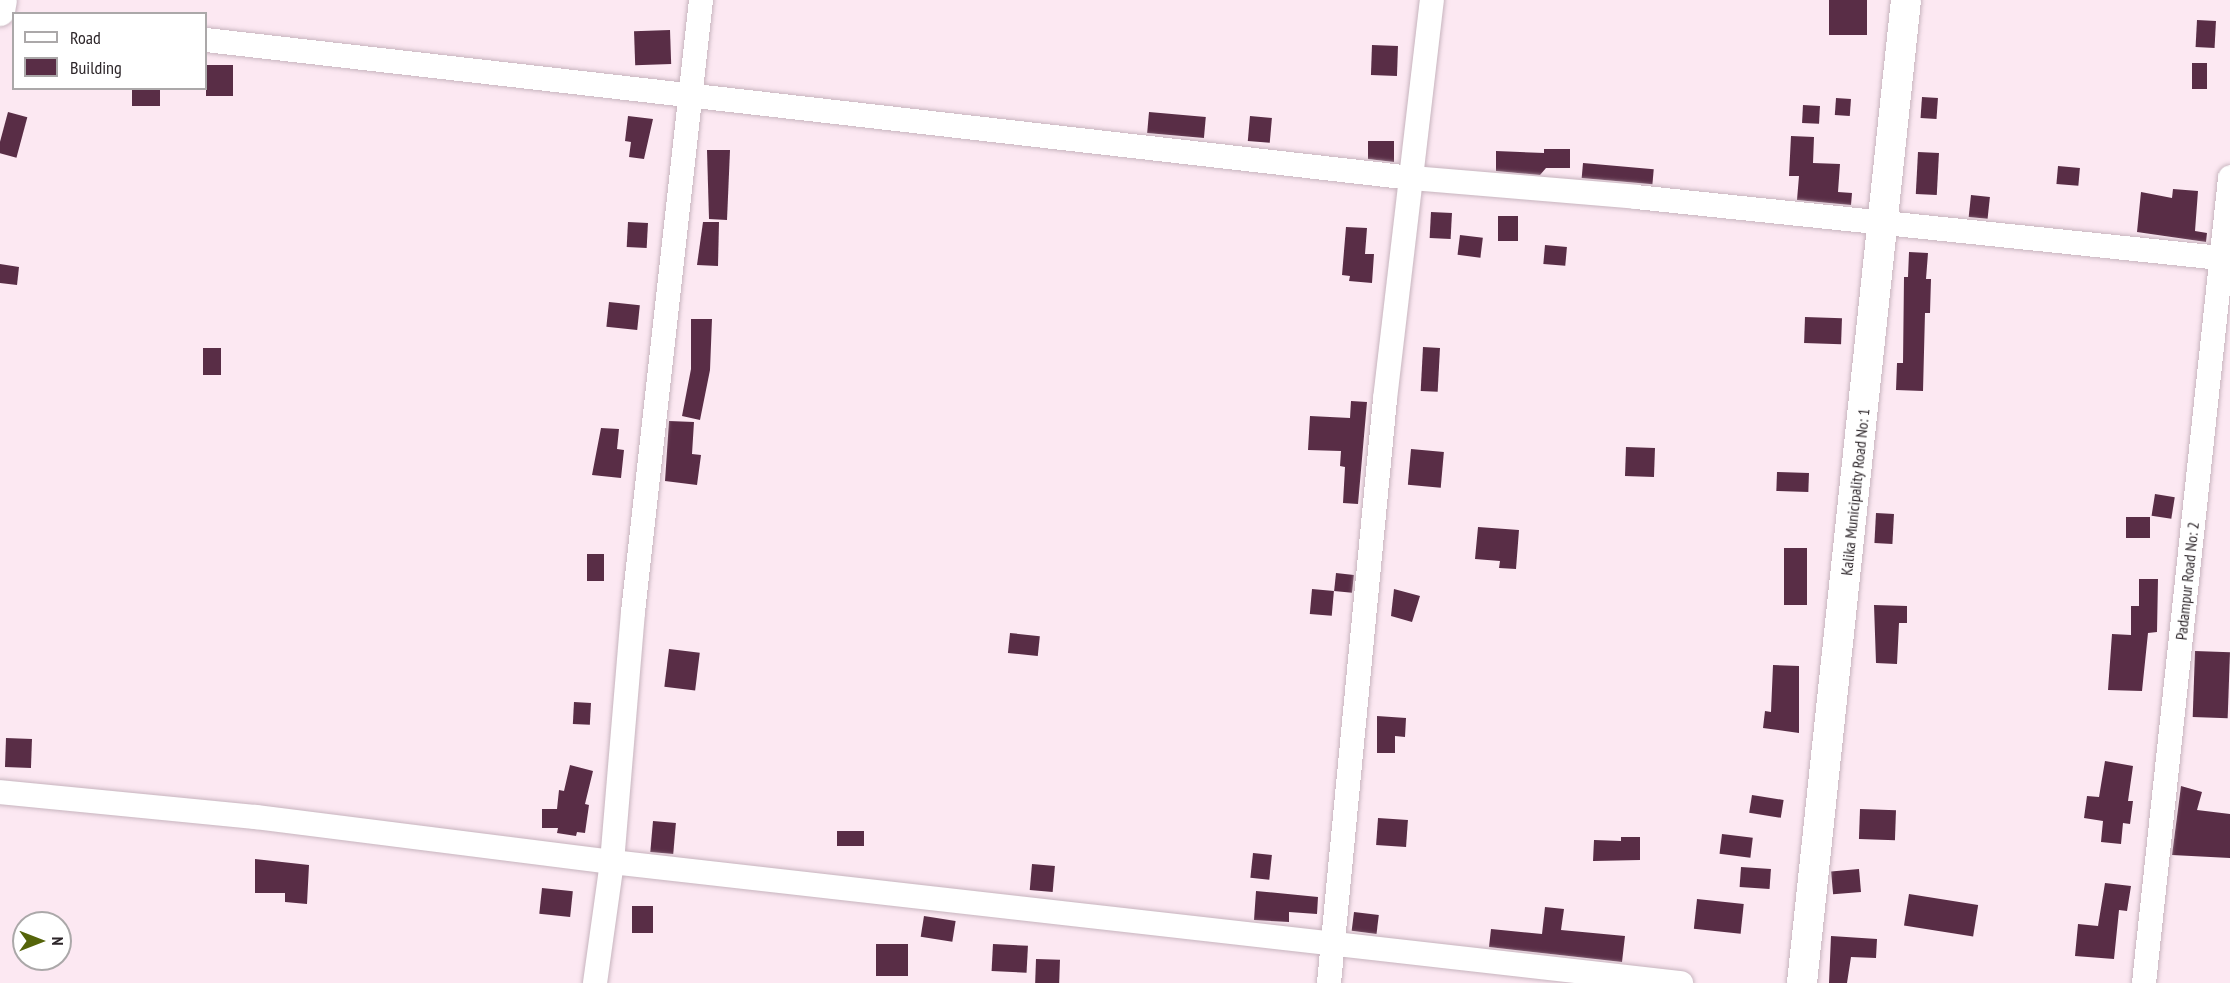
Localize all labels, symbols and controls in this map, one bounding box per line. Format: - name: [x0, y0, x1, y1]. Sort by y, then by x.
- legend: [12, 12, 207, 90]
- text: Road: [70, 26, 101, 49]
- text: Building: [70, 56, 122, 79]
- street label: Kalika Municipality Road No: 1: [1837, 407, 1873, 577]
- street label: Padampur Road No: 2: [2171, 521, 2203, 641]
- north arrow: [12, 911, 72, 971]
- text: N: [48, 937, 68, 945]

